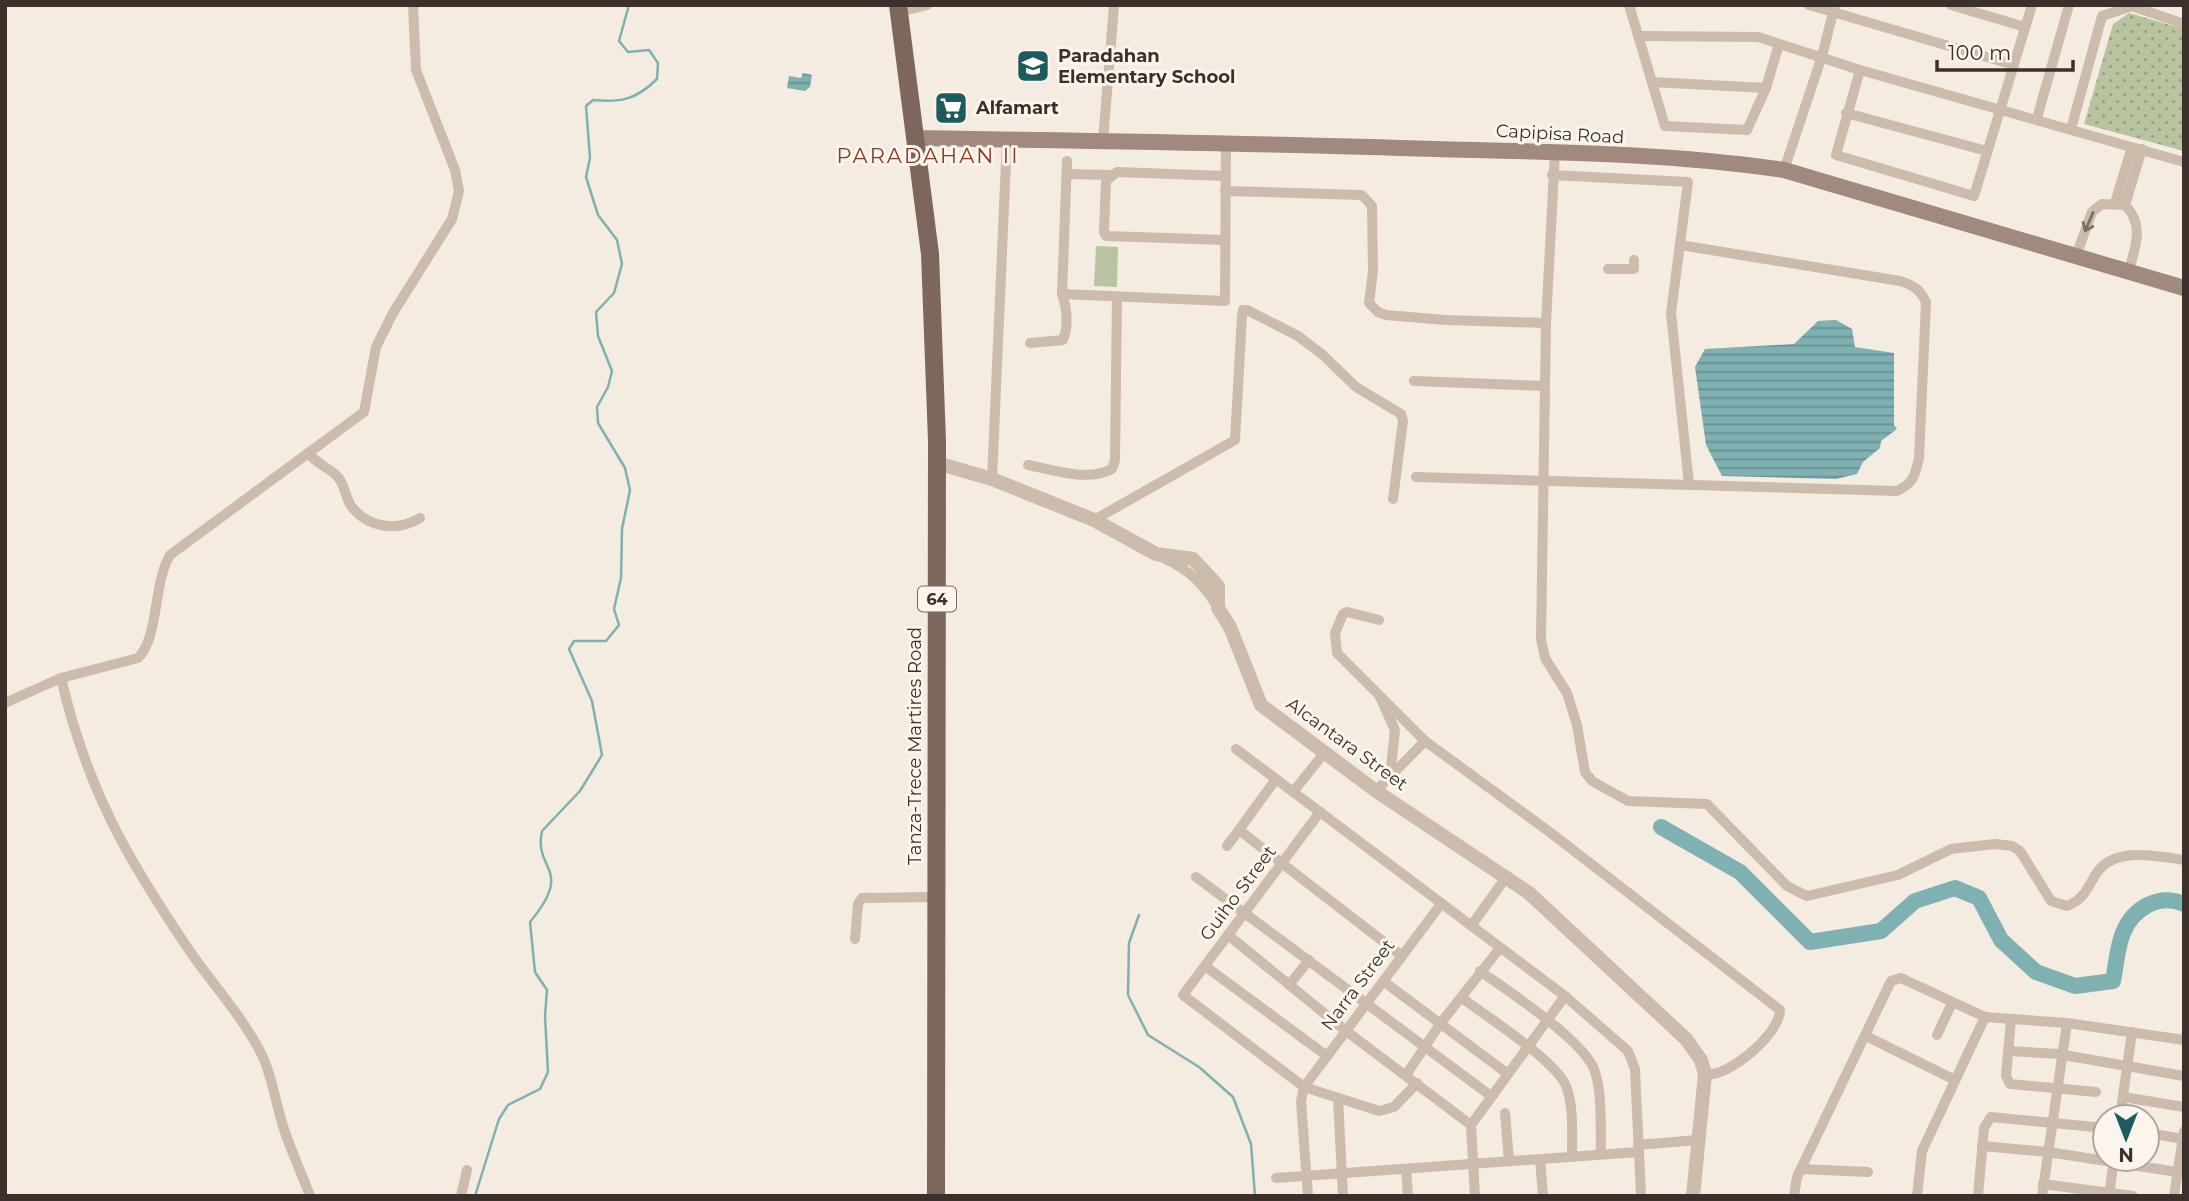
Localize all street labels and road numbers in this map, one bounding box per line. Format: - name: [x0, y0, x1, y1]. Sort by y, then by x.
- street label: Capipisa Road: [1495, 120, 1625, 148]
- road number: 64: [918, 586, 956, 612]
- street label: Tanza-Trece Martires Road: [904, 627, 926, 865]
- street label: Alcantara Street: [1282, 693, 1412, 795]
- street label: Guiho Street: [1195, 841, 1281, 945]
- street label: Narra Street: [1317, 935, 1399, 1035]

